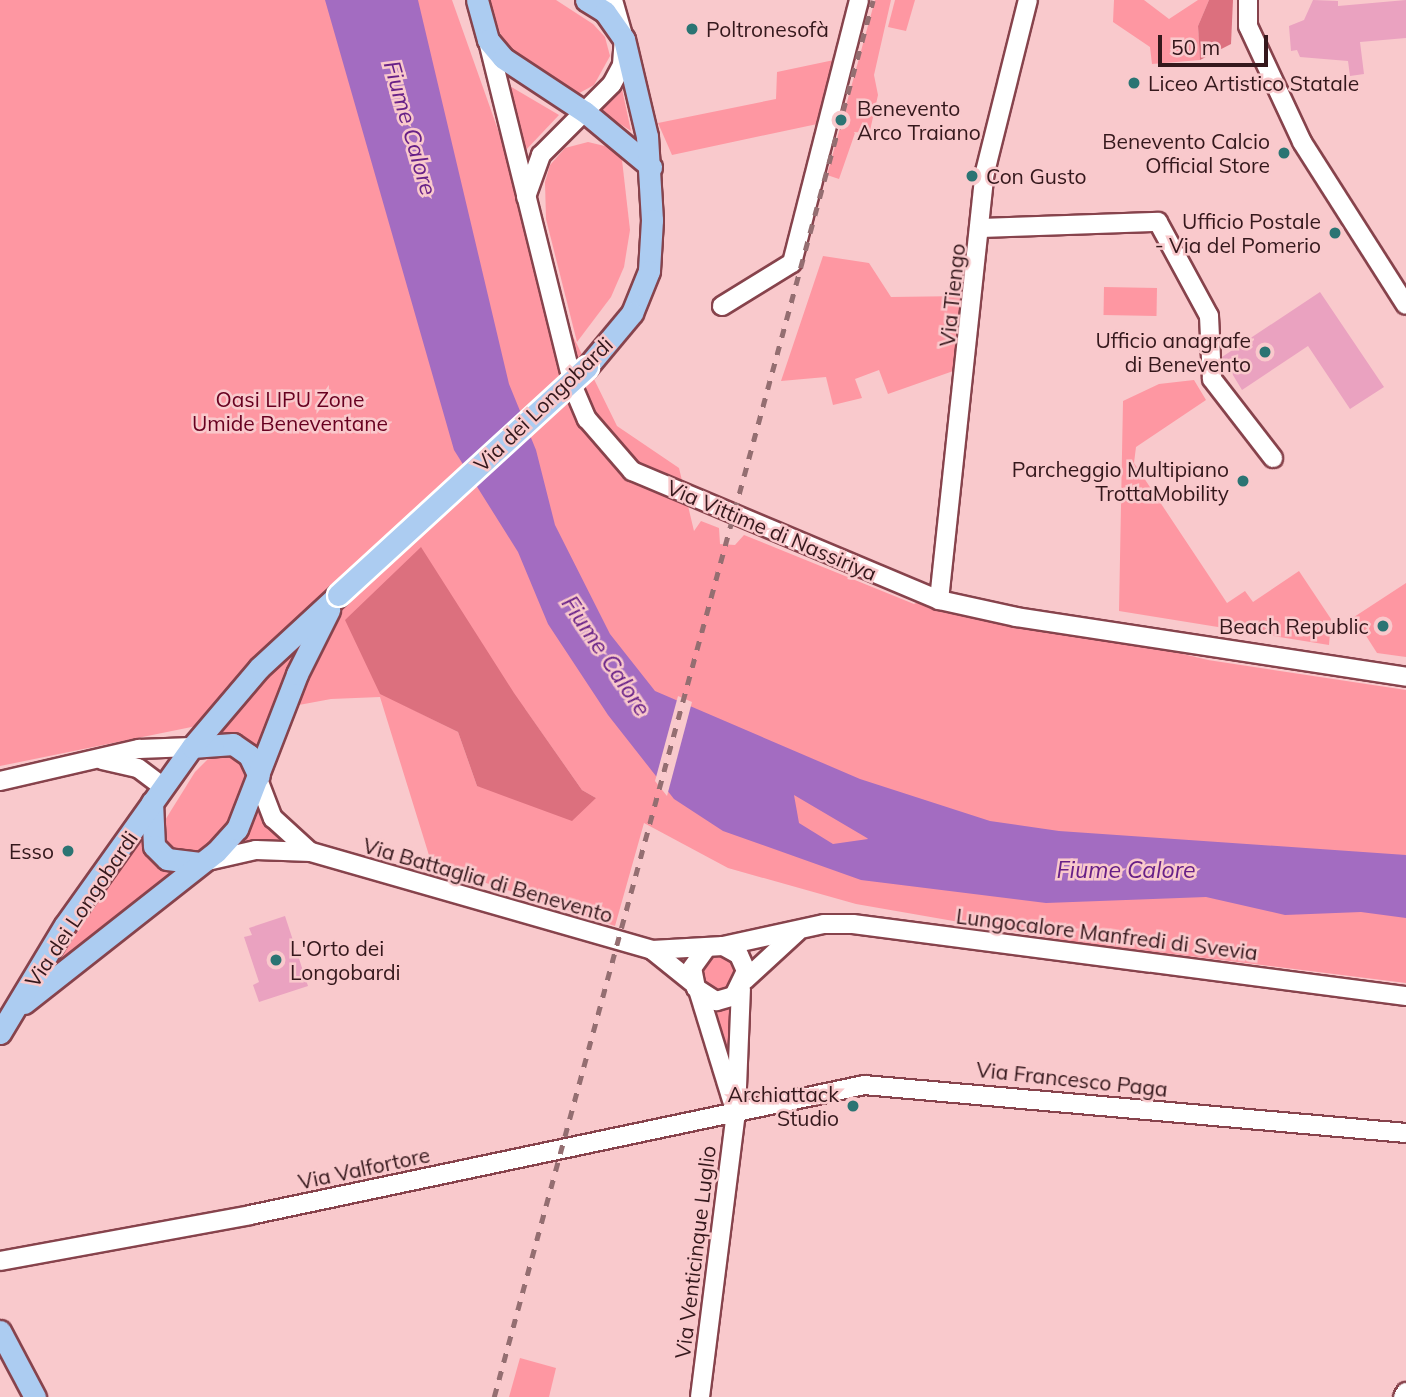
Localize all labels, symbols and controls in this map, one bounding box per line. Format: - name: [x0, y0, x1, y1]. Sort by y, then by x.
- place label: Poltronesofà: [706, 16, 829, 42]
- marker: Poltronesofà: [684, 21, 700, 37]
- scale bar: [1161, 21, 1271, 65]
- text: 50 m: [1171, 34, 1220, 60]
- water label: Fiume Calore: [378, 57, 442, 199]
- place label: Liceo Artistico Statale: [1148, 70, 1359, 96]
- marker: Liceo Artistico Statale: [1126, 75, 1142, 91]
- place label: Benevento Arco Traiano: [857, 95, 981, 145]
- marker: Benevento Arco Traiano: [831, 110, 851, 130]
- place label: Benevento Calcio Official Store: [1102, 128, 1270, 178]
- marker: Benevento Calcio Official Store: [1276, 145, 1292, 161]
- place label: Con Gusto: [986, 163, 1086, 189]
- marker: Con Gusto: [964, 168, 980, 184]
- place label: Ufficio Postale - Via del Pomerio: [1155, 208, 1321, 258]
- marker: Ufficio Postale - Via del Pomerio: [1327, 225, 1343, 241]
- street label: Via Tiengo: [934, 242, 970, 348]
- place label: Ufficio anagrafe di Benevento: [1095, 327, 1251, 377]
- street label: Via dei Longobardi: [468, 331, 618, 477]
- marker: Ufficio anagrafe di Benevento: [1257, 344, 1273, 360]
- park label: Oasi LIPU Zone Umide Beneventane: [192, 386, 388, 436]
- place label: Parcheggio Multipiano TrottaMobility: [1012, 456, 1229, 506]
- marker: Parcheggio Multipiano TrottaMobility: [1235, 473, 1251, 489]
- street label: Via Vittime di Nassiriya: [663, 474, 881, 586]
- water label: Fiume Calore: [556, 591, 656, 721]
- place label: Beach Republic: [1219, 613, 1369, 639]
- marker: Beach Republic: [1375, 618, 1391, 634]
- street label: Via dei Longobardi: [19, 826, 143, 992]
- street label: Via Battaglia di Benevento: [360, 832, 616, 928]
- place label: Esso: [9, 838, 54, 864]
- marker: Esso: [60, 843, 76, 859]
- water label: Fiume Calore: [1057, 856, 1195, 884]
- street label: Lungocalore Manfredi di Svevia: [955, 903, 1259, 965]
- place label: L'Orto dei Longobardi: [290, 935, 401, 985]
- marker: L'Orto dei Longobardi: [268, 952, 284, 968]
- street label: Via Francesco Paga: [975, 1056, 1169, 1102]
- place label: Archiattack Studio: [728, 1081, 839, 1131]
- marker: Archiattack Studio: [845, 1098, 861, 1114]
- street label: Via Valfortore: [296, 1142, 432, 1194]
- street label: Via Venticinque Luglio: [669, 1144, 721, 1360]

